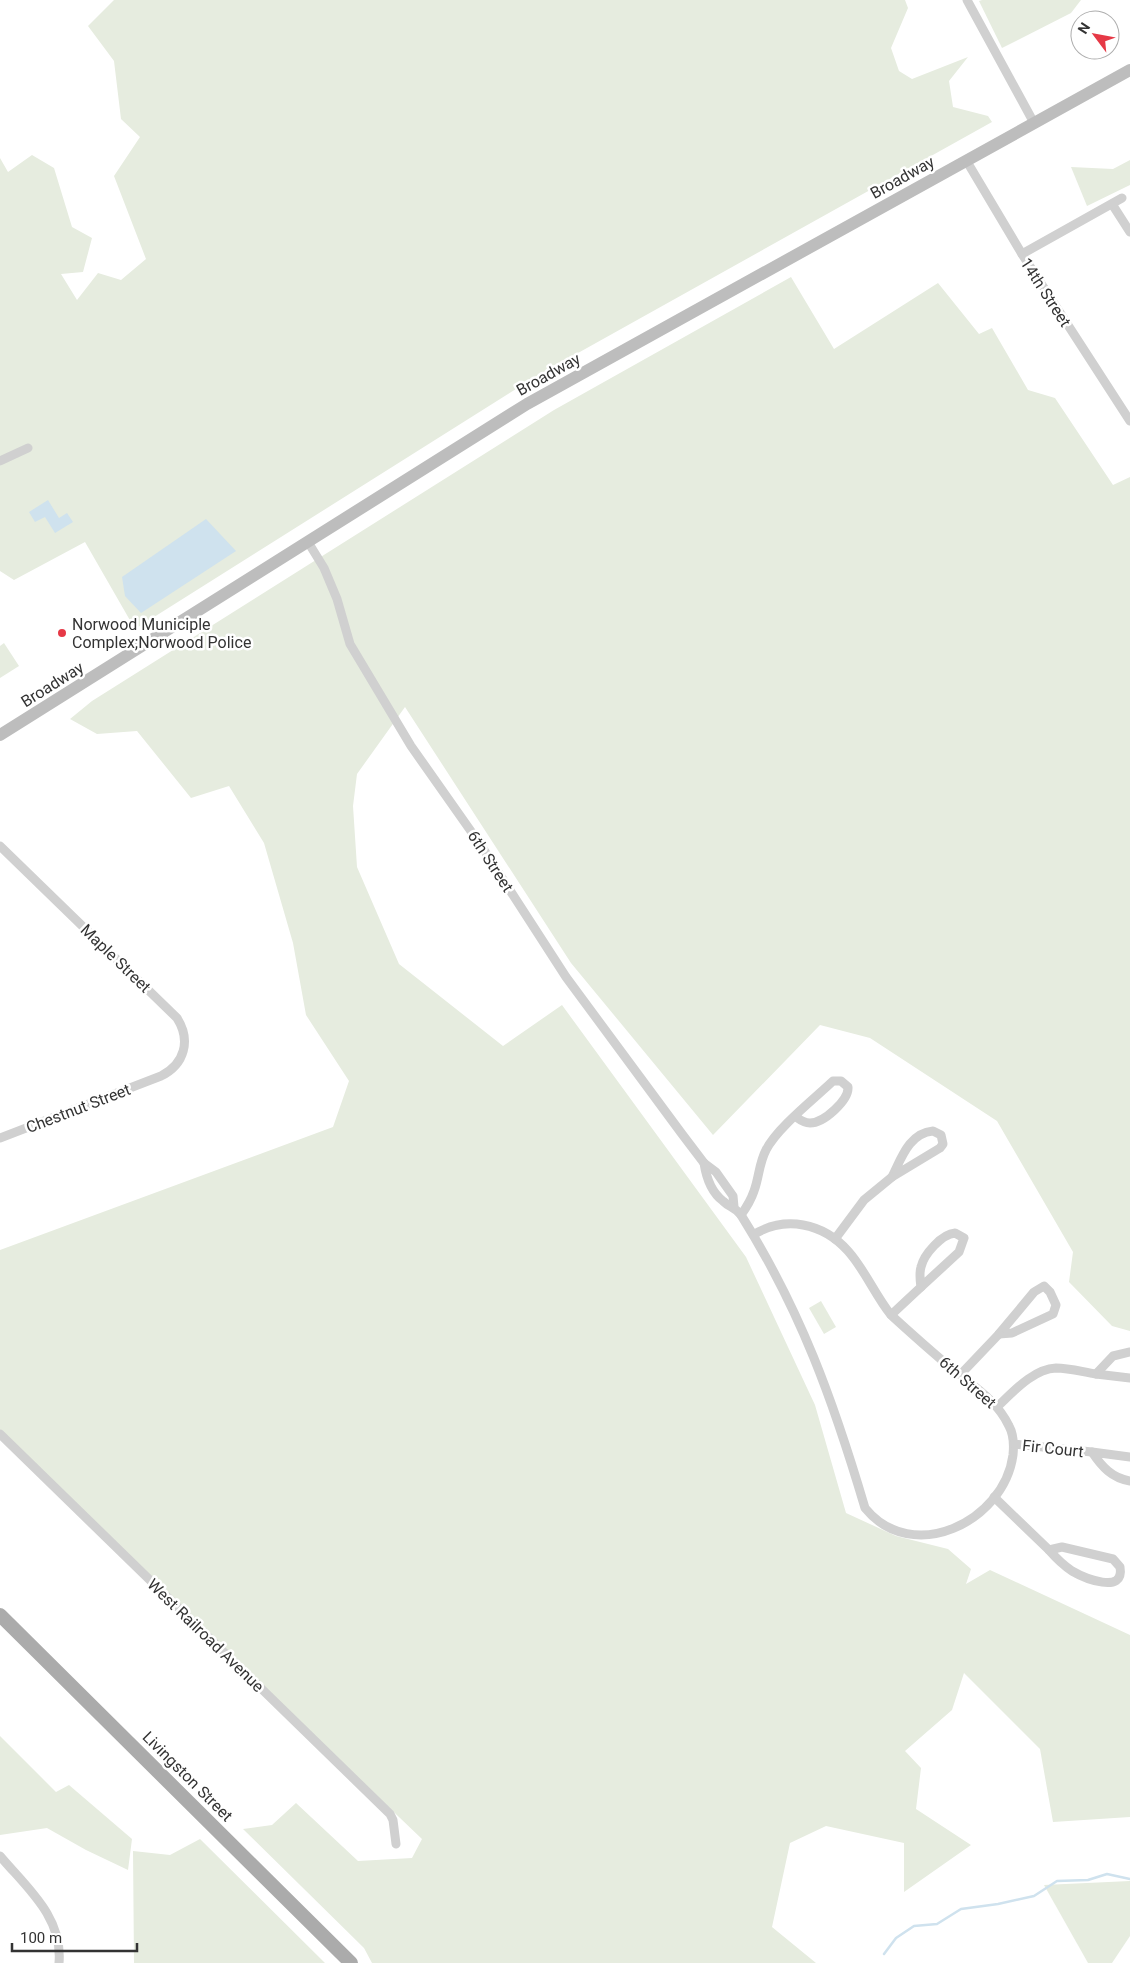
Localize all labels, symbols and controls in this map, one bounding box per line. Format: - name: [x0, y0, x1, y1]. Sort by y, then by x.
- north arrow: [1070, 10, 1120, 60]
- text: N: [1075, 20, 1093, 37]
- street label: Broadway: [867, 152, 938, 203]
- street label: 14th Street: [1016, 254, 1075, 330]
- street label: Broadway: [513, 349, 584, 400]
- place label: Norwood Municiple Complex;Norwood Police: [72, 615, 251, 652]
- marker: Norwood Municiple Complex;Norwood Police: [56, 627, 68, 639]
- street label: Broadway: [17, 658, 87, 711]
- street label: 6th Street: [464, 827, 517, 895]
- street label: Maple Street: [77, 920, 155, 997]
- street label: Chestnut Street: [23, 1080, 133, 1137]
- street label: 6th Street: [935, 1353, 1000, 1412]
- street label: Fir Court: [1021, 1436, 1085, 1461]
- street label: West Railroad Avenue: [143, 1575, 268, 1696]
- street label: Livingston Street: [139, 1727, 237, 1825]
- scale bar: [12, 1920, 138, 1952]
- text: 100 m: [20, 1929, 62, 1947]

